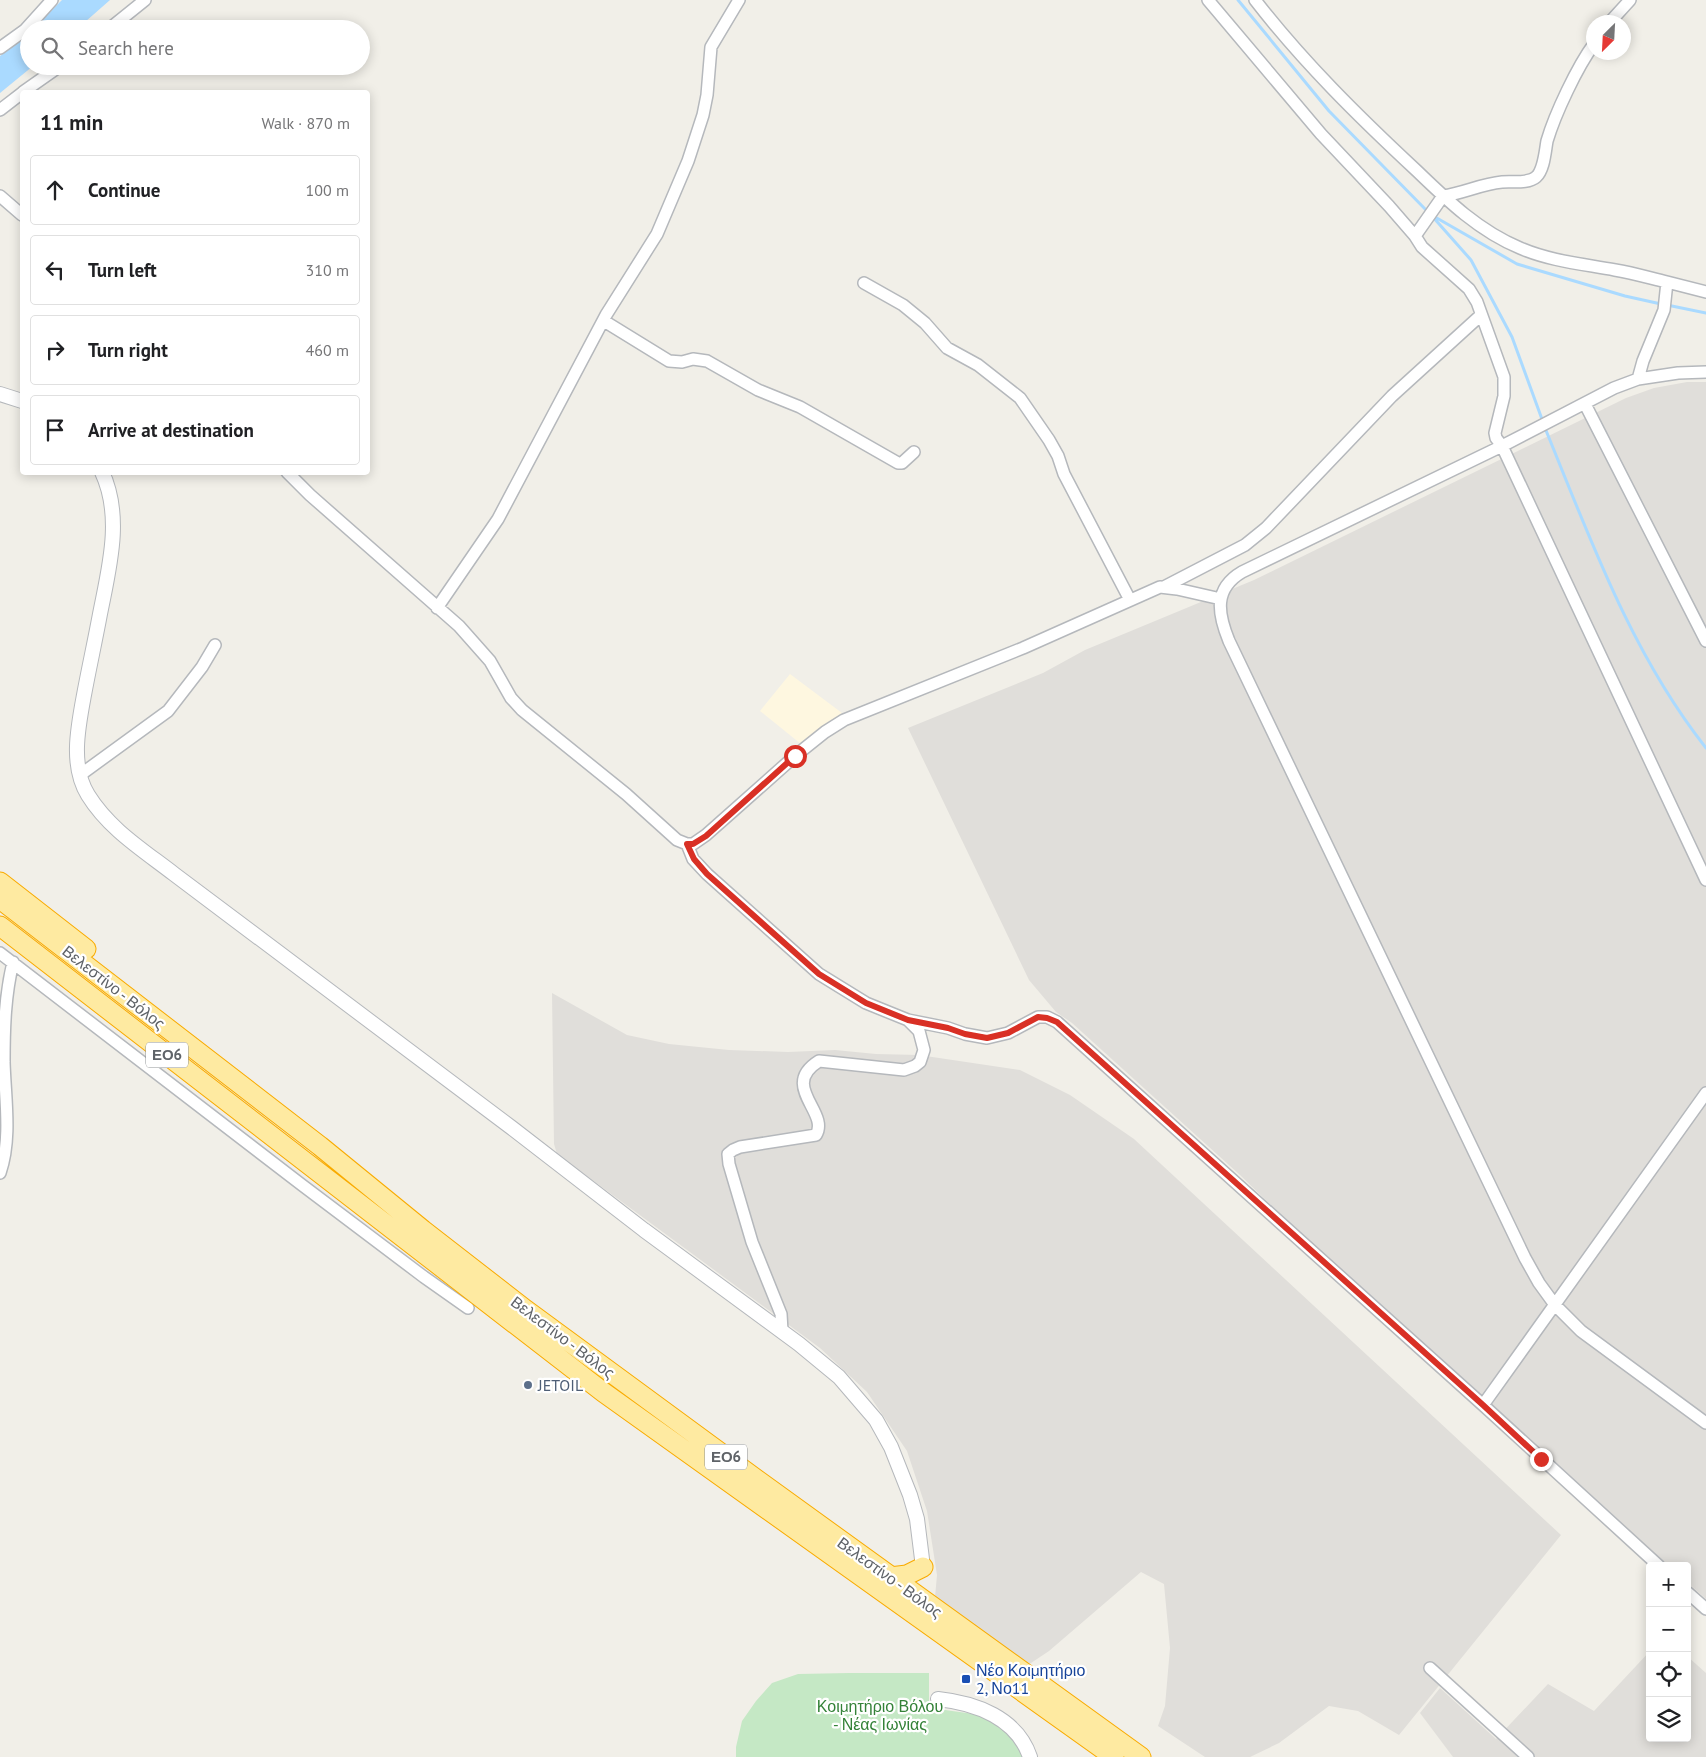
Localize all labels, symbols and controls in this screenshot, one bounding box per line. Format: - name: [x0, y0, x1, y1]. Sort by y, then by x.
- north arrow: [1586, 15, 1631, 60]
- search box: [20, 20, 370, 75]
- icon: search: [38, 34, 66, 62]
- text: Search here: [78, 36, 174, 60]
- text: 11 min: [40, 109, 103, 136]
- text: Walk · 870 m: [261, 113, 350, 133]
- icon: ahead: [41, 176, 69, 204]
- text: Continue: [88, 178, 160, 202]
- text: 100 m: [306, 180, 349, 200]
- icon: left: [41, 256, 69, 284]
- text: Turn left: [88, 258, 157, 282]
- text: 310 m: [306, 260, 349, 280]
- icon: right: [41, 336, 69, 364]
- text: Turn right: [88, 338, 168, 362]
- text: 460 m: [306, 340, 349, 360]
- icon: arrive: [41, 416, 69, 444]
- text: Arrive at destination: [88, 418, 254, 442]
- route start: [784, 745, 807, 768]
- street label: Βελεστίνο - Βόλος: [59, 941, 170, 1034]
- road number: ΕΟ6: [146, 1042, 188, 1068]
- street label: Βελεστίνο - Βόλος: [507, 1291, 619, 1383]
- place label: JETOIL: [537, 1375, 583, 1395]
- marker: JETOIL: [522, 1379, 534, 1391]
- road number: ΕΟ6: [705, 1444, 747, 1470]
- route end: [1530, 1448, 1553, 1471]
- street label: Βελεστίνο - Βόλος: [834, 1532, 947, 1622]
- map controls: [1646, 1562, 1691, 1742]
- button: +: [1646, 1562, 1691, 1607]
- button: −: [1646, 1607, 1691, 1652]
- button: locate: [1646, 1652, 1691, 1697]
- place label: Νέο Κοιμητήριο 2, Νο11: [976, 1660, 1085, 1698]
- marker: Νέο Κοιμητήριο 2, Νο11: [960, 1673, 972, 1685]
- park label: Κοιμητήριο Βόλου - Νέας Ιωνίας: [817, 1696, 943, 1734]
- button: layers: [1646, 1697, 1691, 1742]

